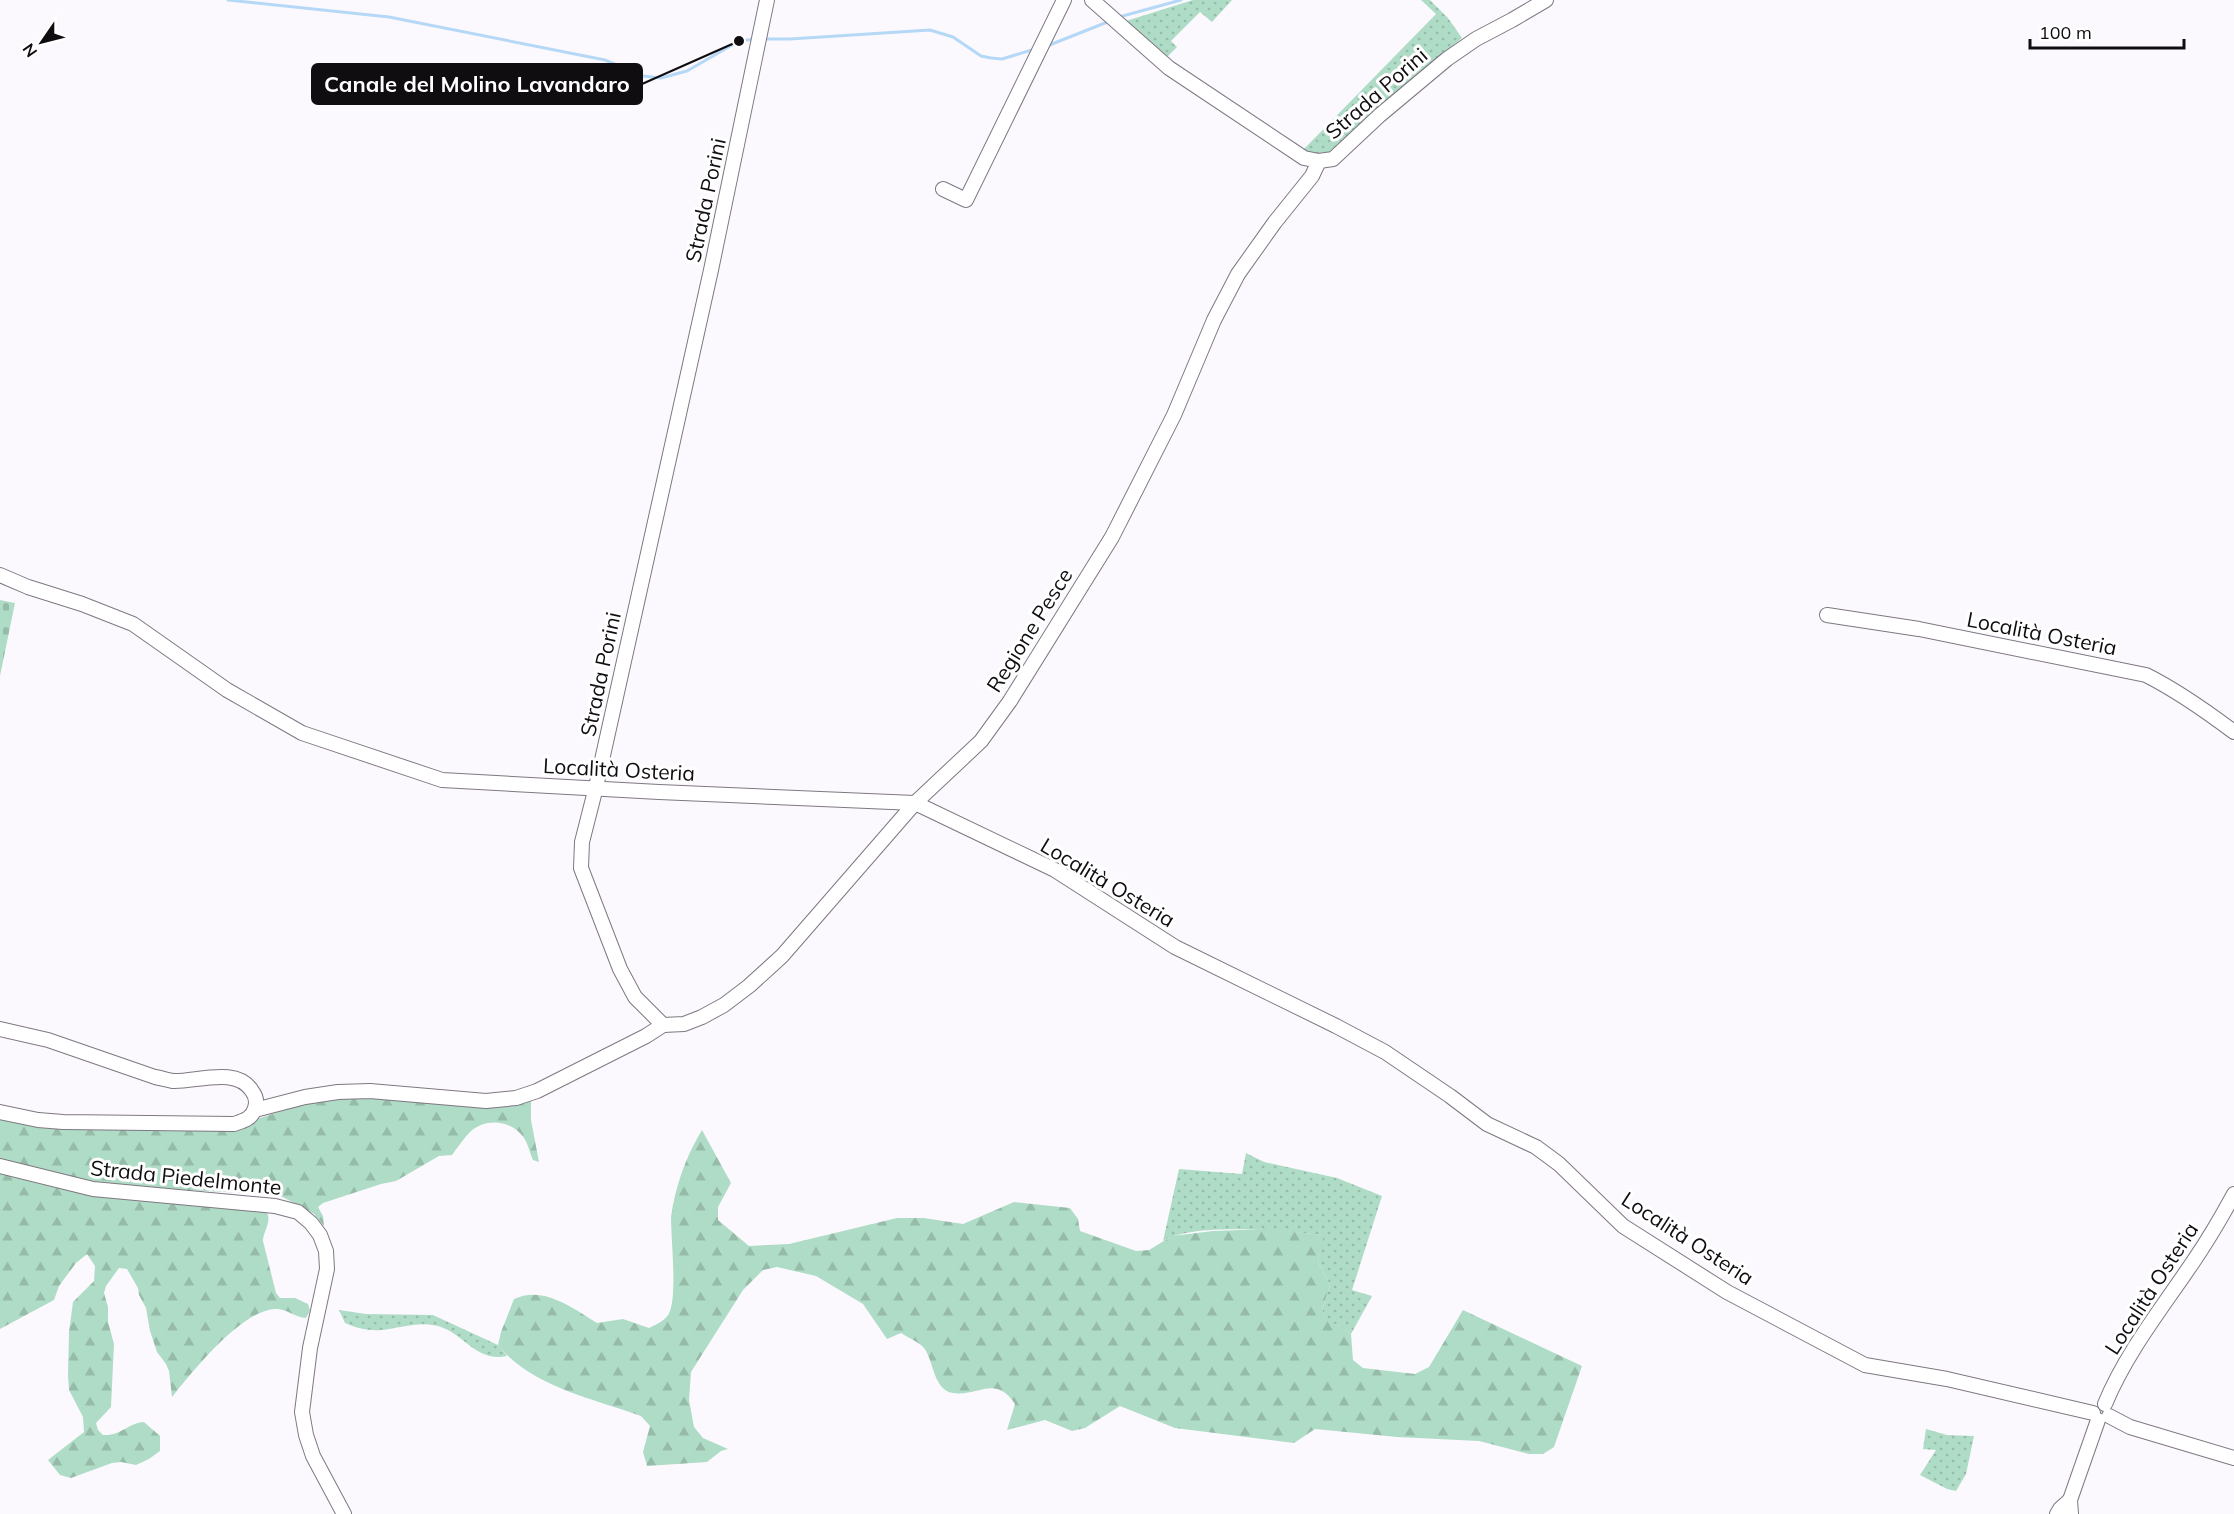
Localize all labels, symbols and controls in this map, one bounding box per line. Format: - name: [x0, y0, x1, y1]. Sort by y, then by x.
- north arrow: [12, 12, 72, 72]
- scale bar: [2030, 12, 2184, 50]
- text: 100 m: [2039, 21, 2092, 44]
- text: N: [18, 40, 41, 61]
- street label: Strada Porini: [1320, 42, 1432, 144]
- callout: Canale del Molino Lavandaro: [312, 64, 642, 104]
- text: Canale del Molino Lavandaro: [324, 70, 630, 98]
- street label: Strada Porini: [679, 136, 731, 264]
- street label: Regione Pesce: [981, 563, 1077, 697]
- street label: Località Osteria: [1965, 606, 2119, 660]
- street label: Strada Porini: [574, 610, 626, 738]
- street label: Località Osteria: [542, 752, 696, 786]
- street label: Località Osteria: [1036, 832, 1180, 932]
- street label: Strada Piedelmonte: [89, 1154, 283, 1200]
- street label: Località Osteria: [1617, 1186, 1759, 1290]
- street label: Località Osteria: [2099, 1217, 2203, 1359]

